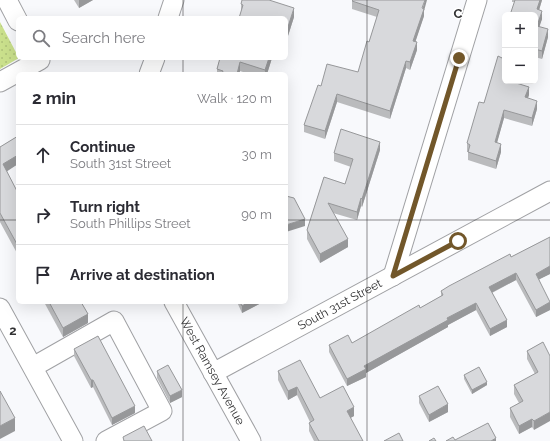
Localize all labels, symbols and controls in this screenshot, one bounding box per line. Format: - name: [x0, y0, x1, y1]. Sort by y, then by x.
- text: C: [454, 6, 463, 21]
- map controls: [502, 12, 538, 84]
- button: +: [502, 12, 538, 48]
- search box: [16, 16, 288, 60]
- icon: search: [30, 27, 52, 49]
- text: Search here: [62, 29, 145, 47]
- button: −: [502, 48, 538, 84]
- route end: [450, 49, 468, 67]
- text: 2 min: [32, 88, 76, 108]
- text: Walk · 120 m: [197, 91, 272, 106]
- text: Continue: [70, 138, 135, 156]
- icon: ahead: [32, 144, 54, 166]
- text: 30 m: [242, 147, 272, 162]
- text: South 31st Street: [70, 156, 171, 171]
- text: Turn right: [70, 198, 140, 216]
- icon: right: [32, 204, 54, 226]
- text: 90 m: [241, 207, 272, 222]
- text: South Phillips Street: [70, 216, 191, 231]
- route start: [449, 232, 467, 250]
- icon: arrive: [32, 264, 54, 286]
- text: Arrive at destination: [70, 266, 215, 284]
- street label: South 31st Street: [295, 276, 384, 333]
- street label: West Ramsey Avenue: [177, 315, 248, 427]
- text: 2: [9, 323, 17, 338]

